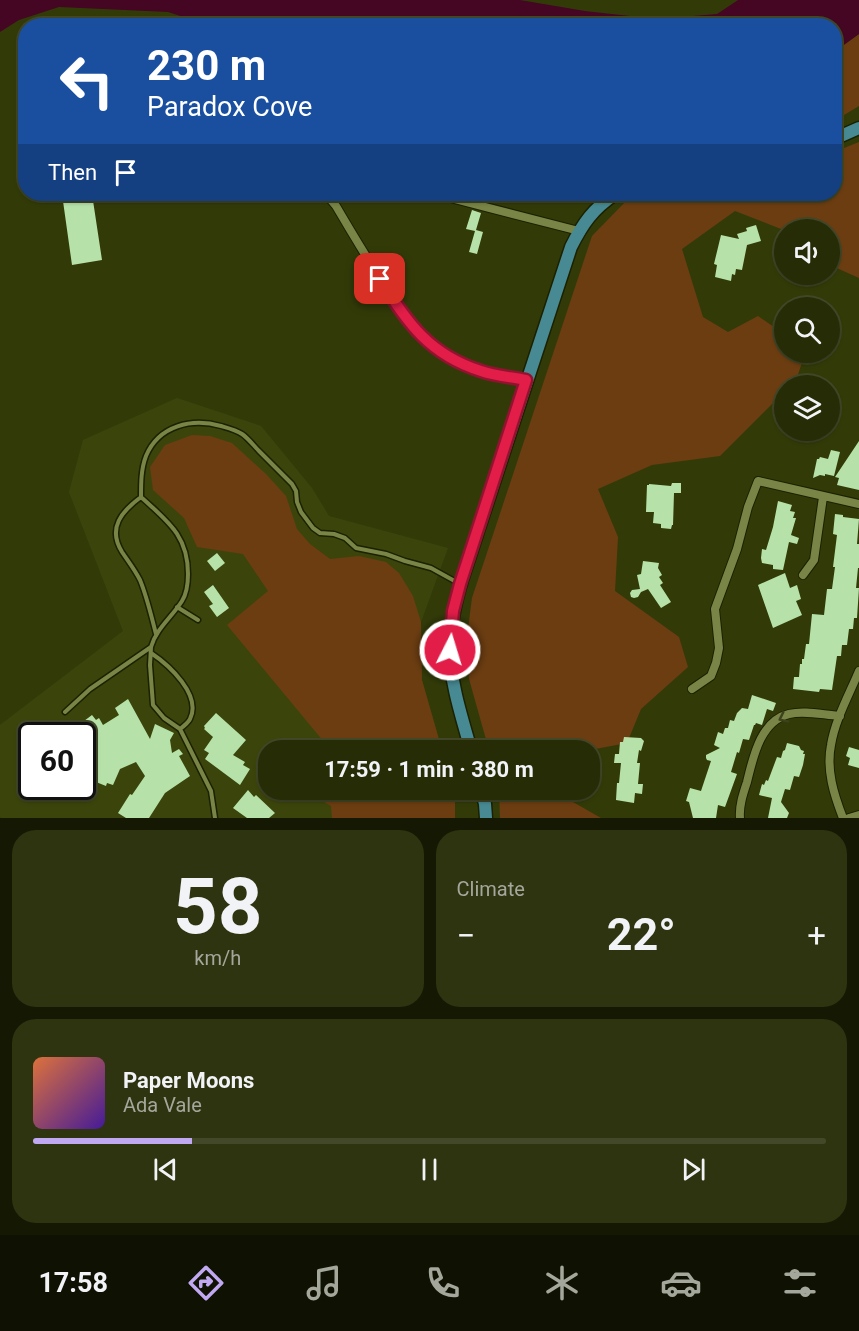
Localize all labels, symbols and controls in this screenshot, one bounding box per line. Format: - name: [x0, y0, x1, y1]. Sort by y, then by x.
- text: 230 m: [147, 41, 266, 90]
- icon: left: [48, 42, 126, 120]
- text: Paradox Cove: [147, 91, 312, 123]
- icon: arrive: [109, 156, 142, 189]
- text: Then: [48, 160, 97, 185]
- map controls: [774, 219, 840, 441]
- button: sound: [774, 219, 840, 285]
- pin: [354, 253, 405, 304]
- icon: arrive: [363, 262, 396, 295]
- button: search: [774, 297, 840, 363]
- button: layers: [774, 375, 840, 441]
- position arrow: [418, 618, 482, 682]
- one-way arrow: [778, 711, 789, 723]
- speed limit sign: 60: [18, 722, 96, 800]
- text: 17:59 · 1 min · 380 m: [324, 757, 534, 782]
- text: 58: [173, 861, 263, 952]
- text: Climate: [457, 877, 525, 901]
- text: 22°: [607, 908, 676, 961]
- text: −: [457, 916, 475, 955]
- text: +: [807, 916, 826, 955]
- text: km/h: [194, 946, 241, 970]
- text: Paper Moons: [123, 1068, 254, 1093]
- text: Ada Vale: [123, 1093, 202, 1117]
- icon: previous: [149, 1153, 182, 1186]
- icon: pause: [413, 1153, 446, 1186]
- icon: next: [677, 1153, 710, 1186]
- icon: directions: [185, 1262, 227, 1304]
- icon: music: [303, 1262, 345, 1304]
- icon: phone: [422, 1262, 464, 1304]
- icon: climate: [541, 1262, 583, 1304]
- icon: car: [660, 1262, 702, 1304]
- icon: filters: [779, 1262, 821, 1304]
- text: 17:58: [38, 1267, 108, 1299]

